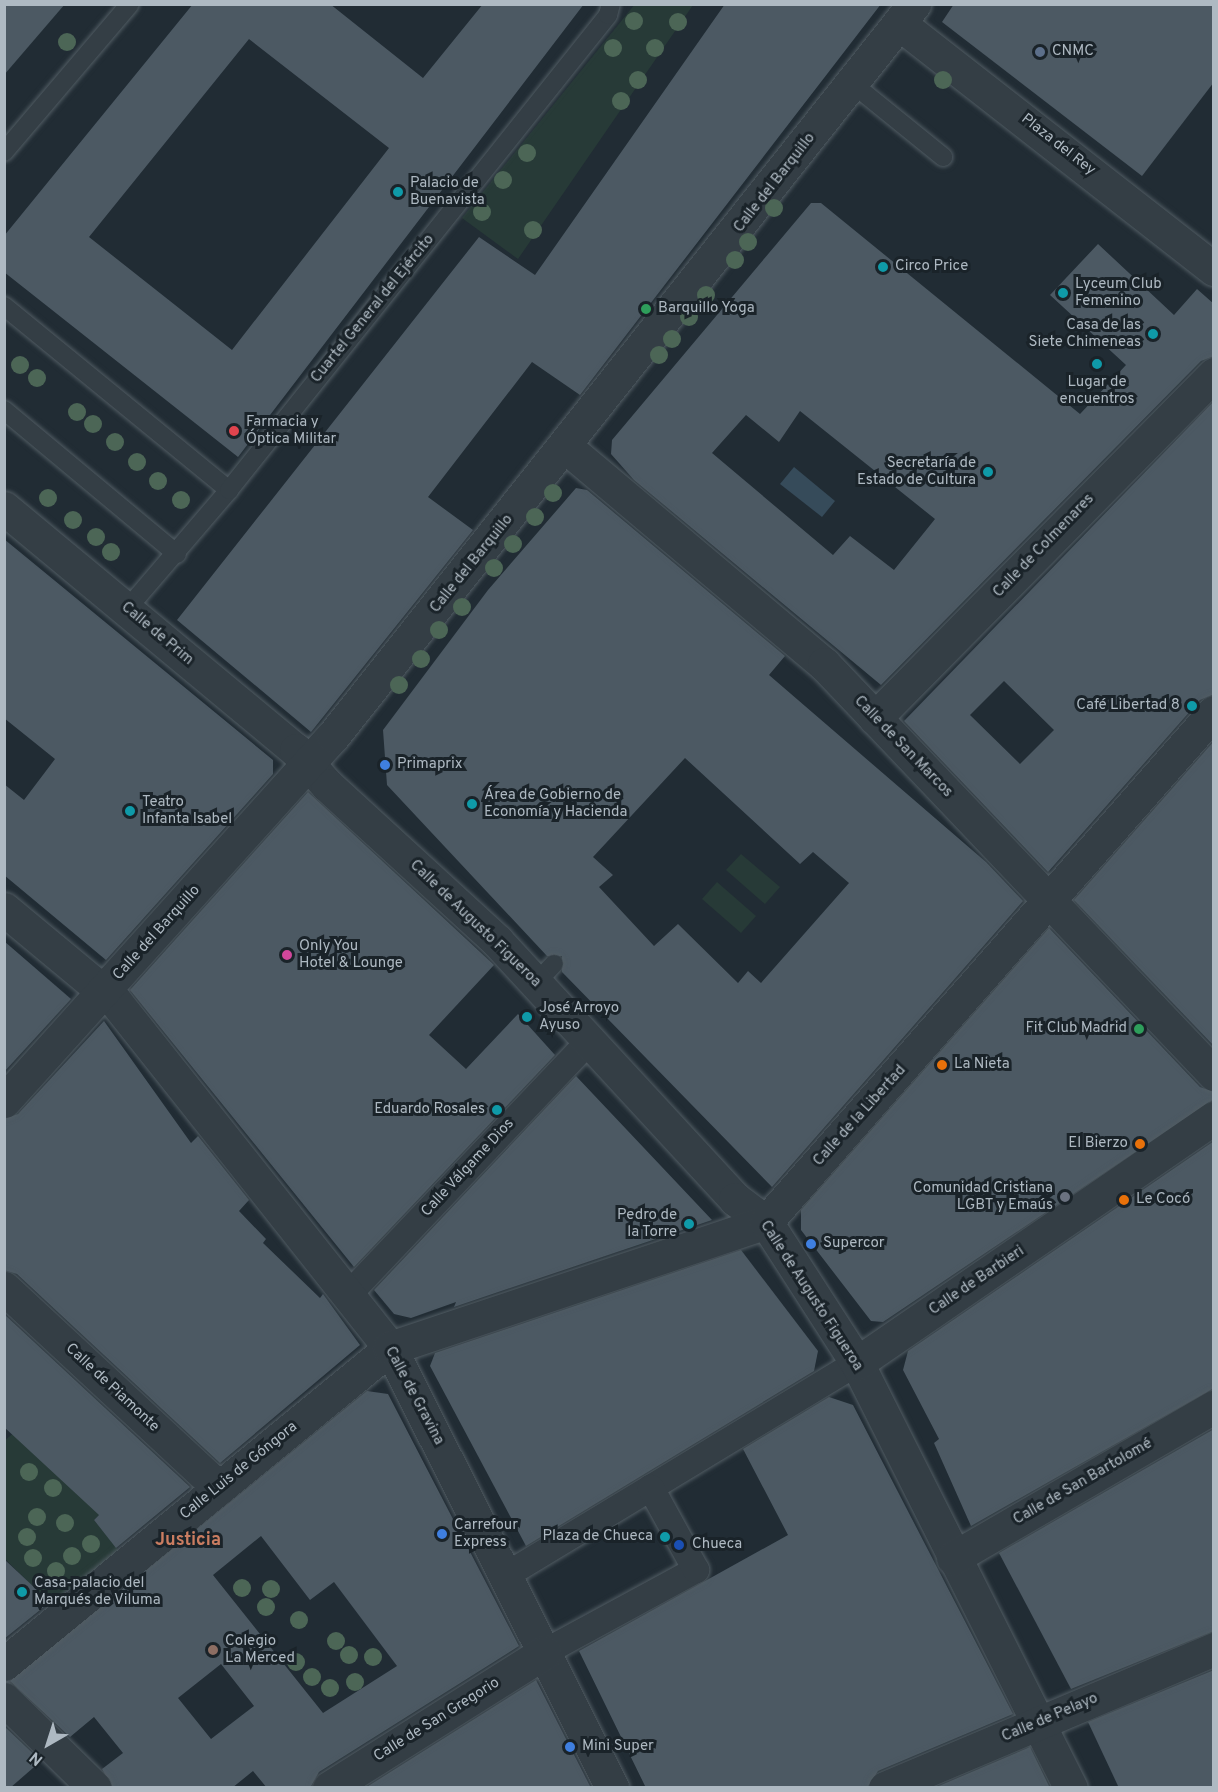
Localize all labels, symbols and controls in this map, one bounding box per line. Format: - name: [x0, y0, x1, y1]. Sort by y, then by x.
- place label: CNMC: [1052, 43, 1094, 61]
- marker: CNMC: [1033, 45, 1047, 59]
- street label: Plaza del Rey: [1017, 110, 1099, 180]
- street label: Calle del Barquillo: [731, 130, 819, 236]
- place label: Palacio de Buenavista: [410, 174, 485, 209]
- marker: Palacio de Buenavista: [391, 185, 405, 199]
- street label: Cuartel General del Ejército: [308, 231, 438, 387]
- place label: Circo Price: [895, 258, 968, 276]
- marker: Circo Price: [876, 260, 890, 274]
- place label: Lyceum Club Femenino: [1075, 275, 1162, 310]
- marker: Lyceum Club Femenino: [1056, 286, 1070, 300]
- place label: Barquillo Yoga: [658, 300, 755, 318]
- marker: Barquillo Yoga: [639, 302, 653, 316]
- place label: Casa de las Siete Chimeneas: [1028, 316, 1141, 351]
- marker: Casa de las Siete Chimeneas: [1146, 327, 1160, 341]
- marker: Lugar de encuentros: [1090, 357, 1104, 371]
- place label: Lugar de encuentros: [1060, 373, 1134, 408]
- place label: Farmacia y Óptica Militar: [246, 413, 336, 448]
- marker: Farmacia y Óptica Militar: [227, 424, 241, 438]
- place label: Secretaría de Estado de Cultura: [857, 454, 976, 489]
- marker: Secretaría de Estado de Cultura: [981, 465, 995, 479]
- street label: Calle de Colmenares: [990, 490, 1098, 602]
- street label: Calle del Barquillo: [427, 511, 517, 617]
- street label: Calle de Prim: [117, 599, 197, 669]
- street label: Calle de San Marcos: [850, 693, 956, 801]
- place label: Café Libertad 8: [1076, 697, 1180, 715]
- marker: Café Libertad 8: [1185, 699, 1199, 713]
- place label: Primaprix: [397, 756, 463, 774]
- marker: Primaprix: [378, 758, 392, 772]
- place label: Área de Gobierno de Economía y Hacienda: [484, 786, 627, 821]
- place label: Teatro Infanta Isabel: [142, 793, 232, 828]
- marker: Área de Gobierno de Economía y Hacienda: [465, 797, 479, 811]
- marker: Teatro Infanta Isabel: [123, 804, 137, 818]
- street label: Calle de Augusto Figueroa: [405, 856, 545, 992]
- street label: Calle del Barquillo: [110, 882, 204, 984]
- place label: Only You Hotel & Lounge: [299, 937, 403, 972]
- marker: Only You Hotel & Lounge: [280, 948, 294, 962]
- place label: José Arroyo Ayuso: [539, 999, 620, 1034]
- marker: José Arroyo Ayuso: [520, 1010, 534, 1024]
- place label: Fit Club Madrid: [1025, 1020, 1127, 1038]
- marker: Fit Club Madrid: [1132, 1022, 1146, 1036]
- place label: La Nieta: [954, 1056, 1010, 1074]
- marker: La Nieta: [935, 1058, 949, 1072]
- street label: Calle de la Libertad: [810, 1062, 910, 1170]
- place label: Eduardo Rosales: [374, 1101, 485, 1119]
- marker: Eduardo Rosales: [490, 1103, 504, 1117]
- street label: Calle Válgame Dios: [418, 1115, 518, 1221]
- place label: El Bierzo: [1068, 1135, 1128, 1153]
- marker: El Bierzo: [1133, 1137, 1147, 1151]
- place label: Comunidad Cristiana LGBT y Emaús: [913, 1179, 1053, 1214]
- marker: Comunidad Cristiana LGBT y Emaús: [1058, 1190, 1072, 1204]
- place label: Le Cocó: [1136, 1191, 1190, 1209]
- marker: Le Cocó: [1117, 1193, 1131, 1207]
- place label: Pedro de la Torre: [617, 1206, 677, 1241]
- marker: Pedro de la Torre: [682, 1217, 696, 1231]
- street label: Calle de Augusto Figueroa: [756, 1217, 866, 1375]
- place label: Supercor: [823, 1235, 885, 1253]
- marker: Supercor: [804, 1237, 818, 1251]
- street label: Calle de Barbieri: [926, 1243, 1028, 1319]
- street label: Calle de Piamonte: [61, 1340, 163, 1436]
- street label: Calle de Gravina: [381, 1344, 447, 1448]
- street label: Calle Luis de Góngora: [177, 1418, 301, 1524]
- street label: Calle de San Bartolomé: [1010, 1435, 1156, 1529]
- place label: Carrefour Express: [454, 1516, 518, 1551]
- marker: Carrefour Express: [435, 1527, 449, 1541]
- place label: Plaza de Chueca: [543, 1528, 653, 1546]
- district label: Justicia: [155, 1530, 221, 1552]
- marker: Plaza de Chueca: [658, 1530, 672, 1544]
- marker: Chueca: [670, 1536, 688, 1554]
- place label: Chueca: [692, 1536, 742, 1554]
- place label: Casa-palacio del Marqués de Viluma: [34, 1574, 161, 1609]
- marker: Casa-palacio del Marqués de Viluma: [15, 1585, 29, 1599]
- place label: Colegio La Merced: [225, 1632, 295, 1667]
- marker: Colegio La Merced: [206, 1643, 220, 1657]
- street label: Calle de San Gregorio: [371, 1674, 503, 1766]
- street label: Calle de Pelayo: [999, 1690, 1101, 1746]
- north arrow: [18, 1714, 78, 1774]
- place label: Mini Super: [582, 1738, 654, 1756]
- marker: Mini Super: [563, 1740, 577, 1754]
- text: N: [26, 1747, 47, 1769]

